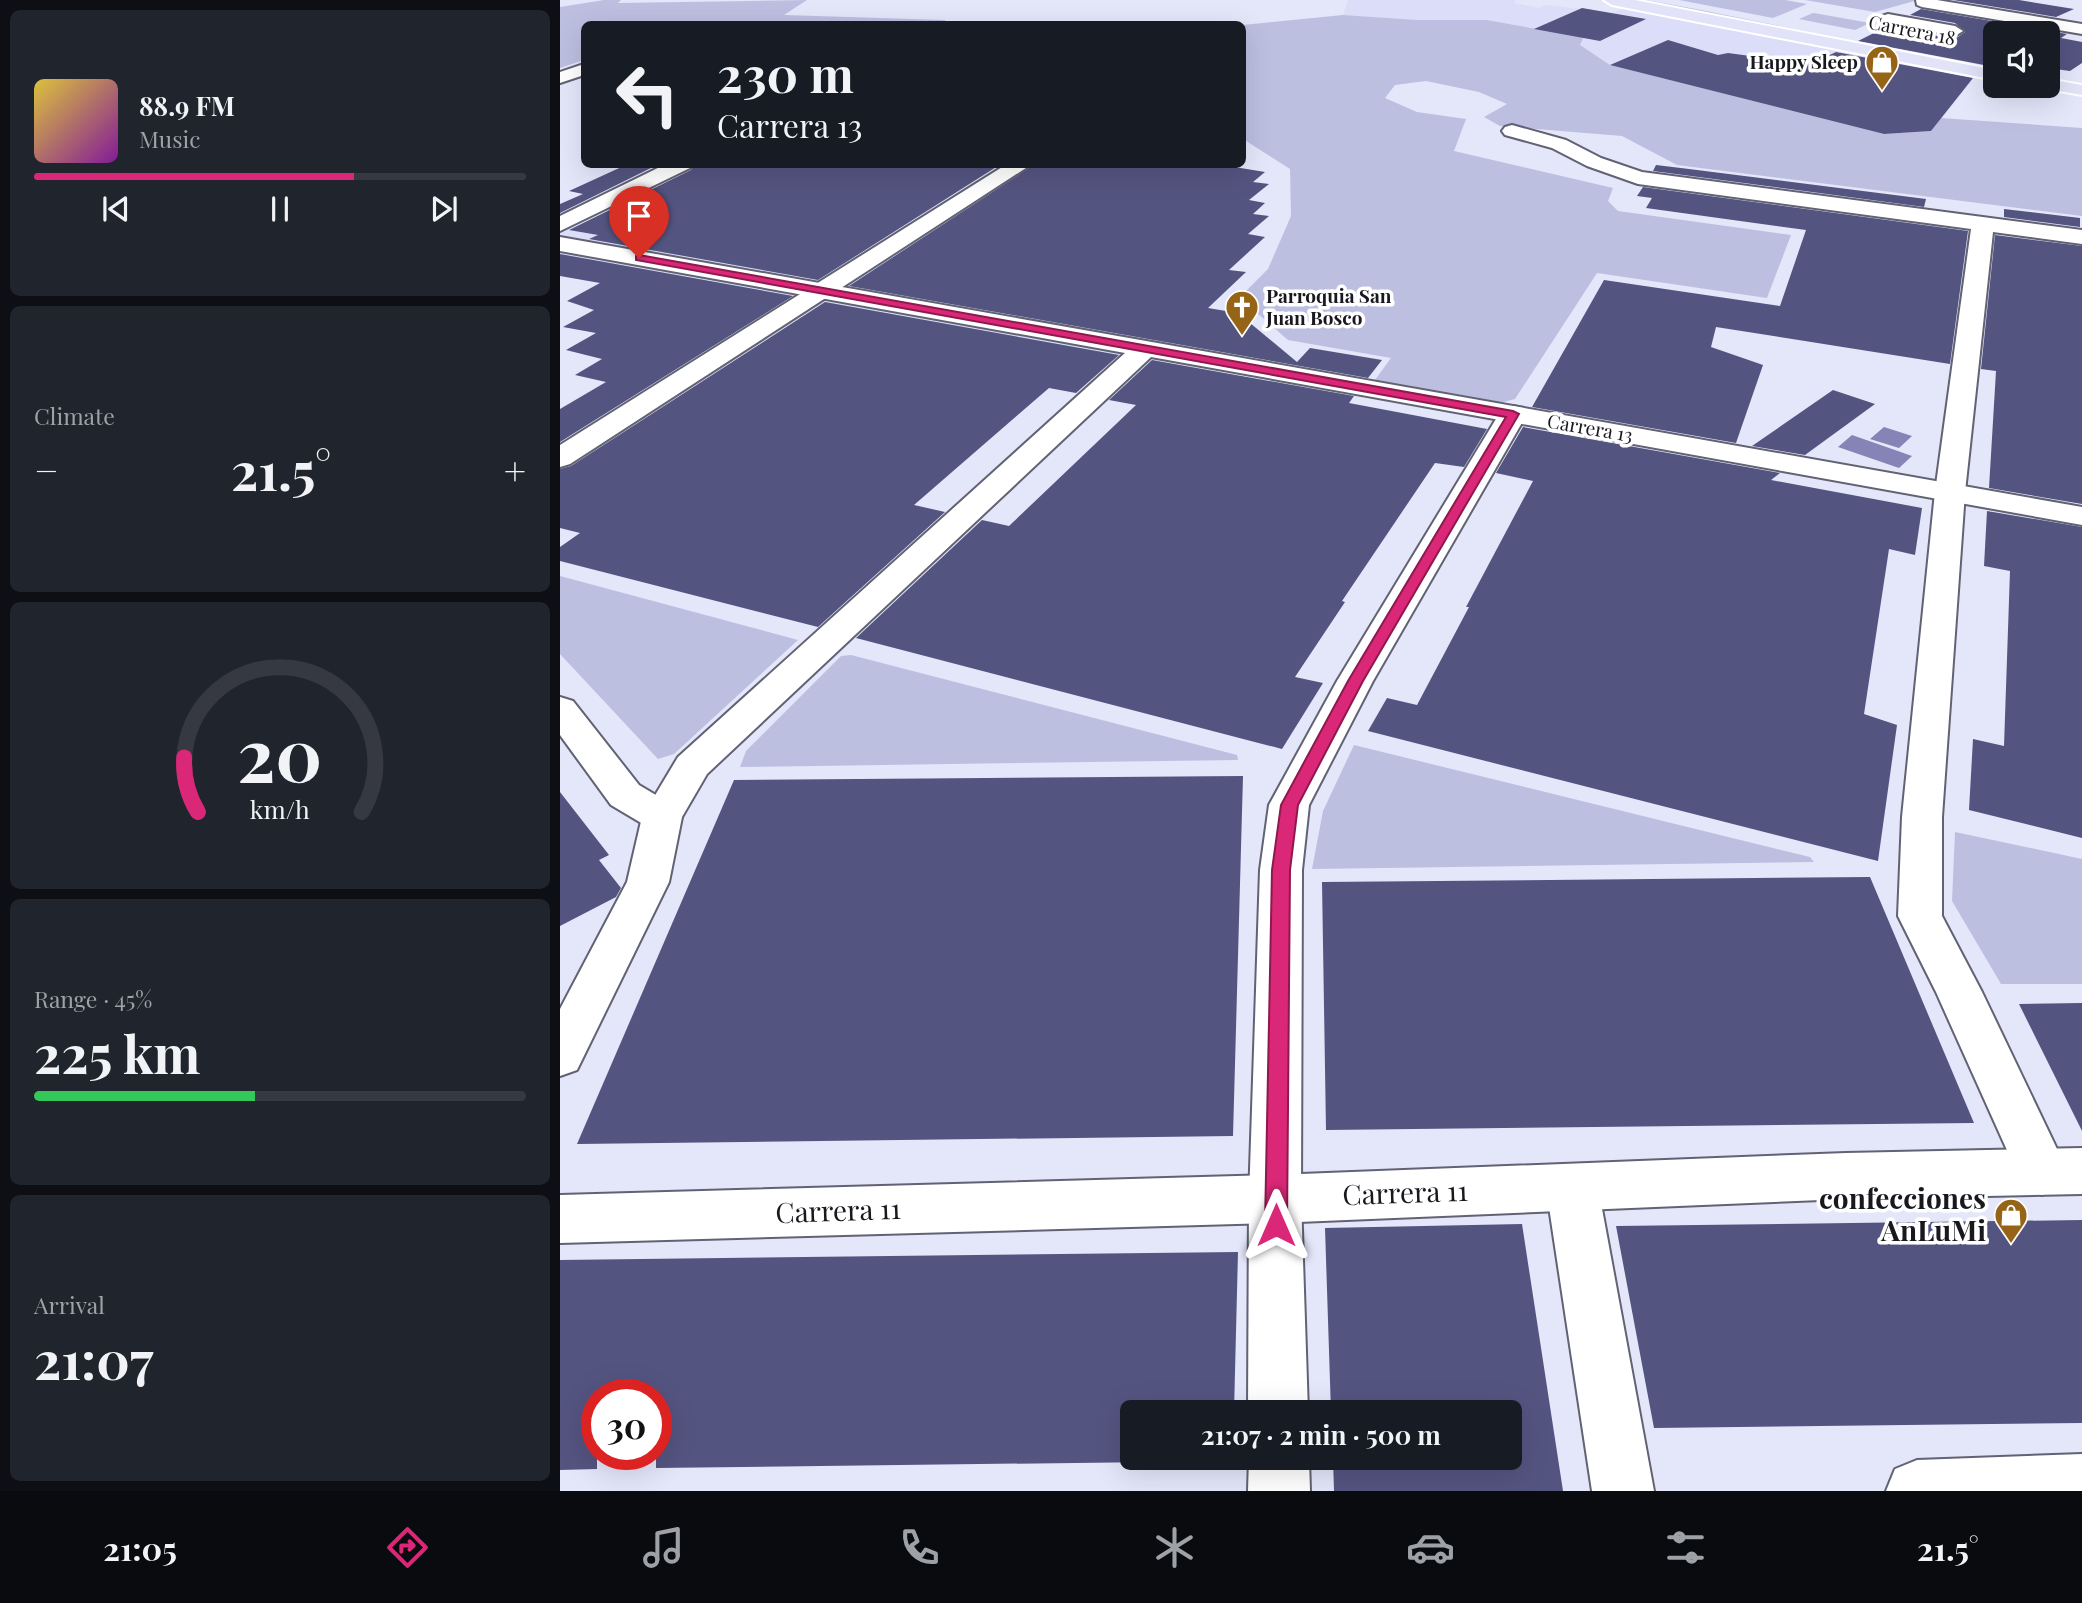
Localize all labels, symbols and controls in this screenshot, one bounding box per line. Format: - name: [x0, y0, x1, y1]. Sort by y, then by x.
- street label: Carrera 18: [1867, 8, 1958, 50]
- map controls: [1983, 21, 2060, 98]
- button: sound: [1983, 21, 2060, 98]
- text: 230 m: [717, 40, 854, 105]
- shop icon: Happy Sleep: [1863, 43, 1901, 92]
- place label: Happy Sleep: [1750, 48, 1858, 74]
- icon: left: [602, 49, 693, 140]
- text: 88.9 FM: [139, 88, 235, 123]
- text: Carrera 13: [717, 103, 862, 146]
- text: Music: [139, 123, 200, 154]
- pin: [609, 186, 669, 258]
- icon: previous: [97, 190, 135, 228]
- icon: pause: [261, 190, 299, 228]
- icon: next: [425, 190, 463, 228]
- icon: arrive: [620, 197, 658, 235]
- place label: Parroquia San Juan Bosco: [1265, 282, 1392, 330]
- church icon: Parroquia San Juan Bosco: [1223, 288, 1261, 337]
- text: Climate: [34, 400, 115, 431]
- street label: Carrera 13: [1545, 407, 1635, 447]
- text: 21.5°: [231, 435, 331, 504]
- text: −: [34, 444, 59, 495]
- text: +: [504, 444, 526, 495]
- text: 20: [237, 703, 323, 800]
- text: km/h: [250, 791, 310, 824]
- text: Range · 45%: [34, 983, 152, 1014]
- text: 225 km: [34, 1018, 200, 1087]
- street label: Carrera 11: [1342, 1171, 1468, 1212]
- place label: confecciones AnLuMi: [1819, 1179, 1986, 1248]
- position arrow: [1239, 1188, 1313, 1262]
- street label: Carrera 11: [775, 1189, 901, 1230]
- shop icon: confecciones AnLuMi: [1992, 1196, 2030, 1245]
- text: Arrival: [34, 1289, 105, 1320]
- text: 21:07: [34, 1324, 153, 1393]
- speed limit sign: 30: [581, 1379, 672, 1470]
- text: 21:07 · 2 min · 500 m: [1201, 1417, 1441, 1452]
- icon: directions: [383, 1523, 432, 1572]
- icon: music: [639, 1523, 688, 1572]
- icon: phone: [895, 1523, 944, 1572]
- icon: climate: [1150, 1523, 1199, 1572]
- icon: car: [1406, 1523, 1455, 1572]
- icon: filters: [1661, 1523, 1710, 1572]
- text: 21:05: [103, 1526, 177, 1569]
- text: 21.5°: [1917, 1526, 1979, 1569]

